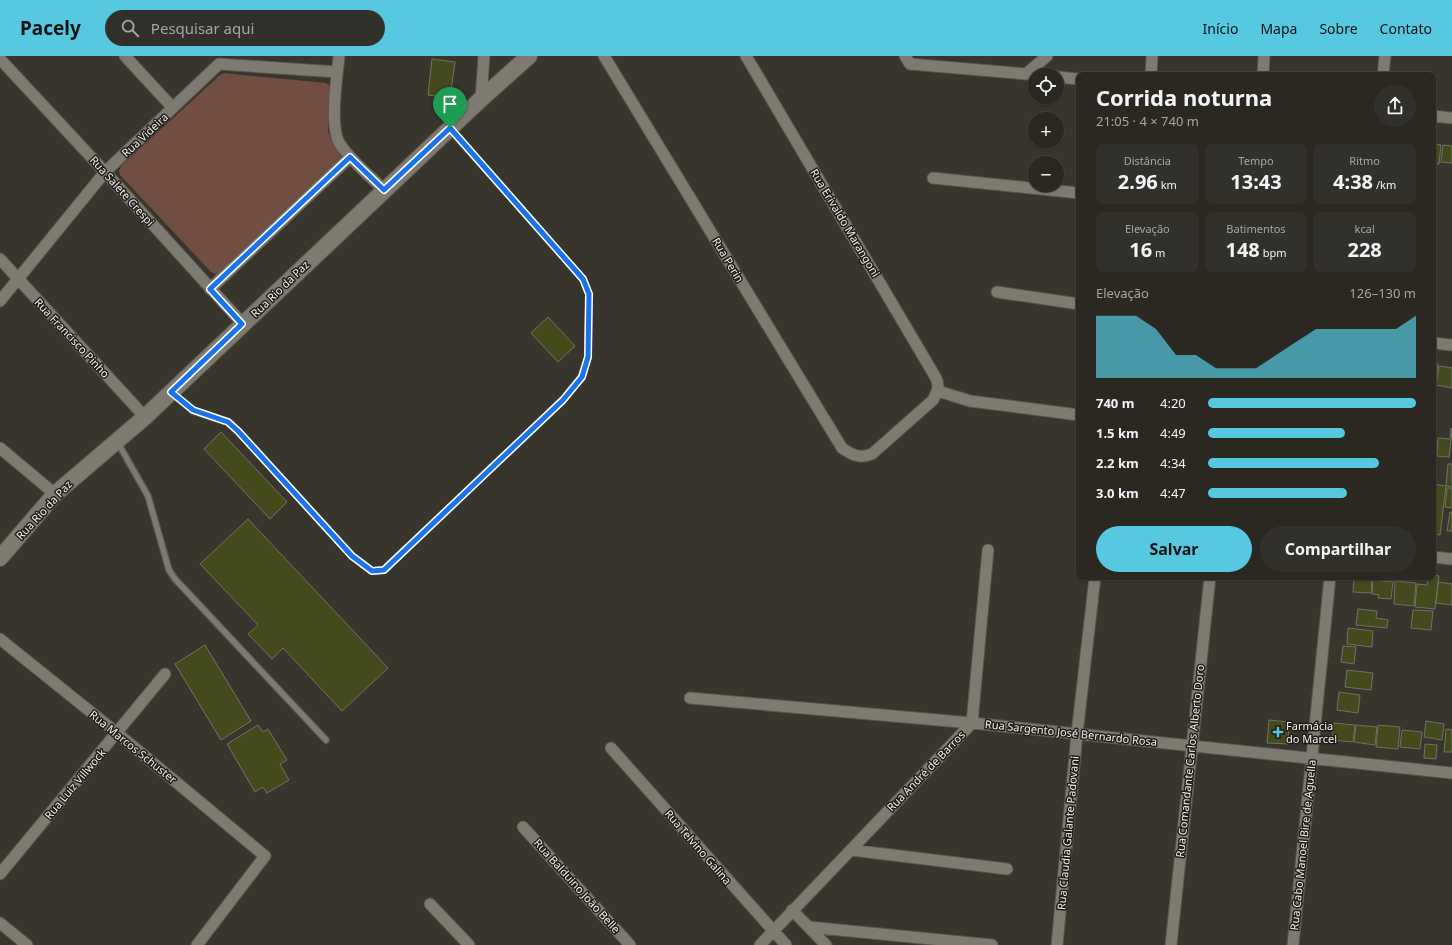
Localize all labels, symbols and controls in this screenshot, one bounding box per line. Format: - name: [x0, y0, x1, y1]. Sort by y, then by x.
- search box: [105, 10, 385, 46]
- text: Pacely: [20, 15, 81, 41]
- icon: search: [119, 17, 141, 39]
- text: Pesquisar aqui: [151, 18, 254, 38]
- text: Início: [1203, 19, 1238, 38]
- text: Mapa: [1260, 19, 1297, 38]
- text: Sobre: [1319, 19, 1358, 38]
- text: Contato: [1380, 19, 1432, 38]
- map controls: [1028, 68, 1064, 192]
- button: locate: [1028, 68, 1064, 104]
- text: Corrida noturna: [1096, 82, 1272, 112]
- button: share: [1374, 85, 1416, 127]
- pin: [433, 87, 467, 128]
- icon: arrive: [439, 93, 461, 115]
- street label: Rua Videira: [118, 109, 171, 160]
- button: +: [1028, 112, 1064, 148]
- text: 21:05 · 4 × 740 m: [1096, 112, 1199, 130]
- street label: Rua Salete Crespi: [87, 152, 158, 229]
- text: Distância: [1124, 153, 1171, 168]
- text: Tempo: [1238, 153, 1274, 168]
- text: Ritmo: [1349, 153, 1380, 168]
- button: −: [1028, 156, 1064, 192]
- street label: Rua Erivaldo Marangoni: [807, 166, 884, 280]
- text: 2.96: [1118, 168, 1158, 195]
- text: 13:43: [1230, 168, 1282, 195]
- text: 4:38: [1333, 168, 1373, 195]
- text: km: [1158, 177, 1177, 192]
- text: /km: [1373, 177, 1396, 192]
- text: Elevação: [1125, 221, 1170, 236]
- text: Batimentos: [1226, 221, 1286, 236]
- text: kcal: [1355, 221, 1375, 236]
- street label: Rua Perin: [709, 235, 748, 285]
- text: 16: [1129, 236, 1152, 263]
- text: 148: [1225, 236, 1260, 263]
- text: 228: [1347, 236, 1382, 263]
- text: m: [1152, 245, 1165, 260]
- text: bpm: [1260, 245, 1287, 260]
- street label: Rua Rio da Paz: [247, 257, 312, 320]
- text: Elevação: [1096, 284, 1149, 302]
- text: 126–130 m: [1349, 284, 1416, 302]
- street label: Rua Francisco Pinho: [32, 295, 113, 381]
- text: 740 m: [1096, 394, 1134, 412]
- text: 4:20: [1160, 394, 1186, 412]
- text: 1.5 km: [1096, 424, 1139, 442]
- text: 4:49: [1160, 424, 1186, 442]
- text: 2.2 km: [1096, 454, 1139, 472]
- text: 4:34: [1160, 454, 1186, 472]
- street label: Rua Rio da Paz: [12, 477, 75, 542]
- text: 3.0 km: [1096, 484, 1139, 502]
- text: 4:47: [1160, 484, 1186, 502]
- button: Salvar: [1096, 526, 1252, 572]
- button: Compartilhar: [1260, 526, 1416, 572]
- street label: Rua Comandante Carlos Alberto Doro: [1172, 663, 1207, 858]
- street label: Rua Marcos Schuster: [87, 707, 180, 787]
- street label: Rua Sargento José Bernardo Rosa: [984, 716, 1158, 749]
- place label: Farmácia do Marcel: [1286, 718, 1337, 746]
- street label: Rua André de Barros: [883, 727, 968, 814]
- marker: Farmácia do Marcel: [1273, 727, 1283, 737]
- street label: Rua Luiz Villwock: [41, 745, 109, 822]
- street label: Rua Claudia Galante Padovani: [1053, 755, 1082, 911]
- street label: Rua Cabo Manoel Bire de Aguella: [1286, 759, 1319, 931]
- street label: Rua Telvino Galina: [662, 806, 735, 887]
- street label: Rua Balduino João Belle: [531, 835, 624, 936]

